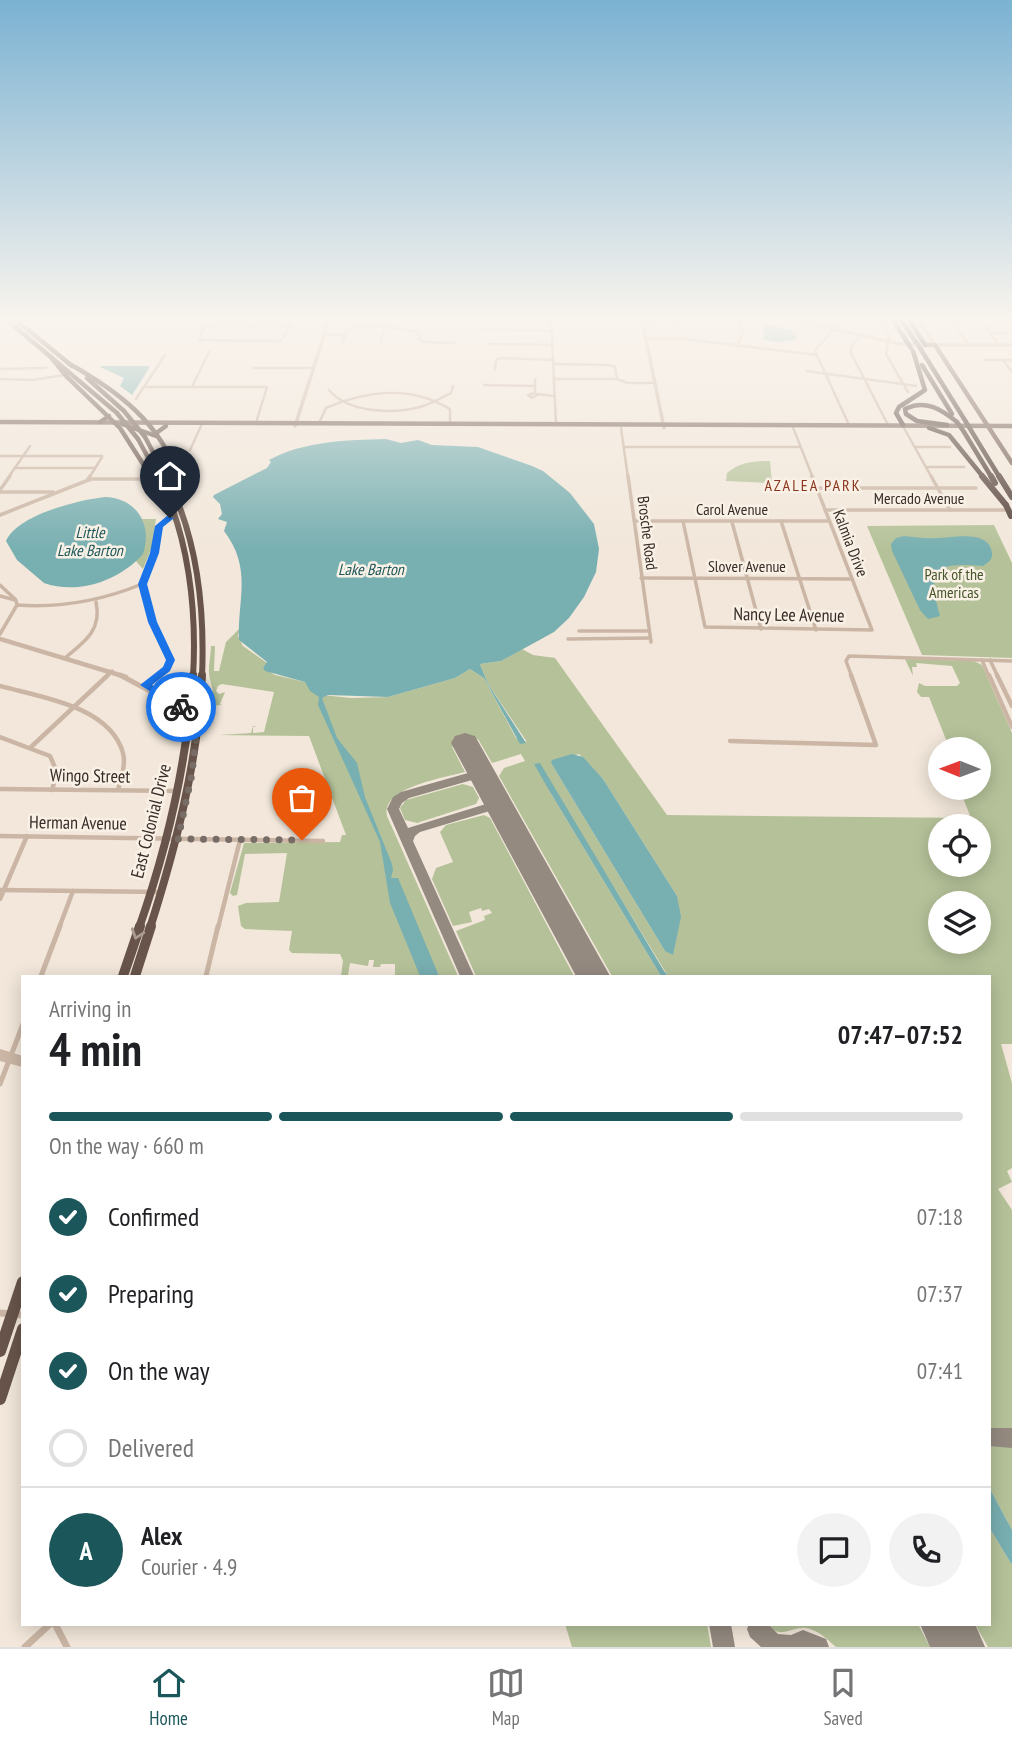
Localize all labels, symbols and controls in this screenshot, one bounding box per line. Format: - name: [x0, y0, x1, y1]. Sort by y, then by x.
- pin: [140, 446, 200, 518]
- icon: home: [151, 457, 189, 495]
- district label: AZALEA PARK: [764, 475, 862, 495]
- street label: Mercado Avenue: [874, 488, 964, 508]
- street label: Brosche Road: [634, 495, 662, 571]
- street label: Carol Avenue: [696, 499, 768, 519]
- street label: Kalmia Drive: [829, 507, 873, 579]
- water label: Little Lake Barton: [57, 522, 124, 560]
- street label: Slover Avenue: [708, 556, 786, 576]
- water label: Lake Barton: [338, 559, 405, 579]
- park label: Park of the Americas: [924, 564, 984, 602]
- street label: Nancy Lee Avenue: [733, 602, 845, 627]
- courier: [146, 672, 216, 742]
- icon: bike: [162, 688, 200, 726]
- north arrow: [928, 737, 990, 800]
- map controls: [928, 737, 991, 954]
- street label: East Colonial Drive: [125, 761, 176, 880]
- street label: Wingo Street: [50, 763, 131, 788]
- pin: [272, 768, 332, 840]
- icon: bag: [283, 779, 321, 817]
- street label: Herman Avenue: [29, 810, 127, 835]
- button: locate: [928, 814, 991, 877]
- button: layers: [928, 891, 991, 954]
- one-way arrow: [131, 928, 145, 940]
- text: Arriving in: [49, 994, 131, 1023]
- text: 07:47–07:52: [838, 1018, 963, 1051]
- text: 4 min: [49, 1019, 142, 1079]
- text: On the way · 660 m: [49, 1131, 204, 1160]
- icon: check: [49, 1198, 87, 1236]
- text: Confirmed: [108, 1200, 199, 1233]
- text: 07:18: [917, 1202, 963, 1231]
- icon: check: [49, 1275, 87, 1313]
- text: Preparing: [108, 1277, 194, 1310]
- text: 07:37: [917, 1279, 963, 1308]
- icon: check: [49, 1352, 87, 1390]
- text: On the way: [108, 1354, 210, 1387]
- text: 07:41: [917, 1356, 963, 1385]
- text: Delivered: [108, 1431, 194, 1464]
- button: chat: [797, 1513, 871, 1587]
- button: phone: [889, 1513, 963, 1587]
- text: Alex: [141, 1519, 182, 1552]
- text: A: [79, 1534, 93, 1567]
- text: Courier · 4.9: [141, 1552, 237, 1581]
- tab: Home: [149, 1664, 188, 1730]
- tab: Map: [487, 1664, 525, 1730]
- tab: Saved: [823, 1664, 863, 1730]

